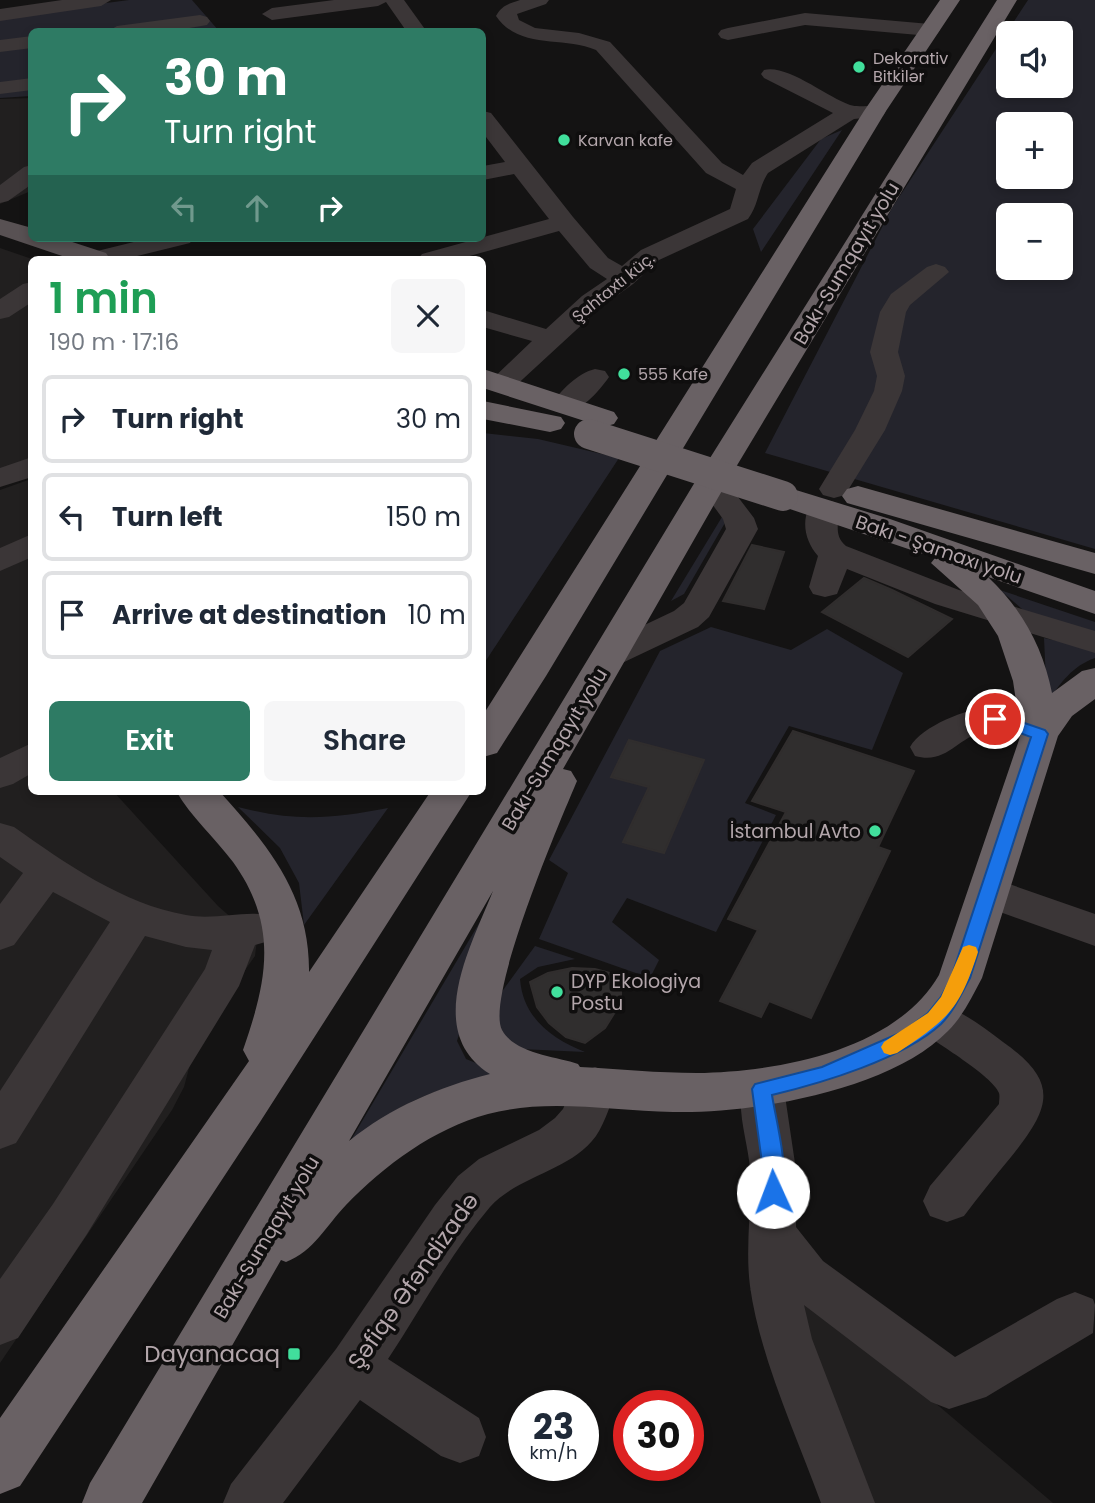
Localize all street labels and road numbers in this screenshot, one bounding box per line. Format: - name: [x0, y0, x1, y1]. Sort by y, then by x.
- street label: Bakı-Sumqayıt yolu: [787, 177, 906, 350]
- street label: Şahtaxtı küç.: [567, 247, 660, 328]
- street label: Bakı - Şamaxı yolu: [852, 508, 1026, 591]
- street label: Bakı-Sumqayıt yolu: [495, 663, 614, 836]
- street label: Bakı-Sumqayıt yolu: [207, 1151, 326, 1324]
- street label: Şəfiqə Əfəndizadə: [340, 1186, 486, 1376]

